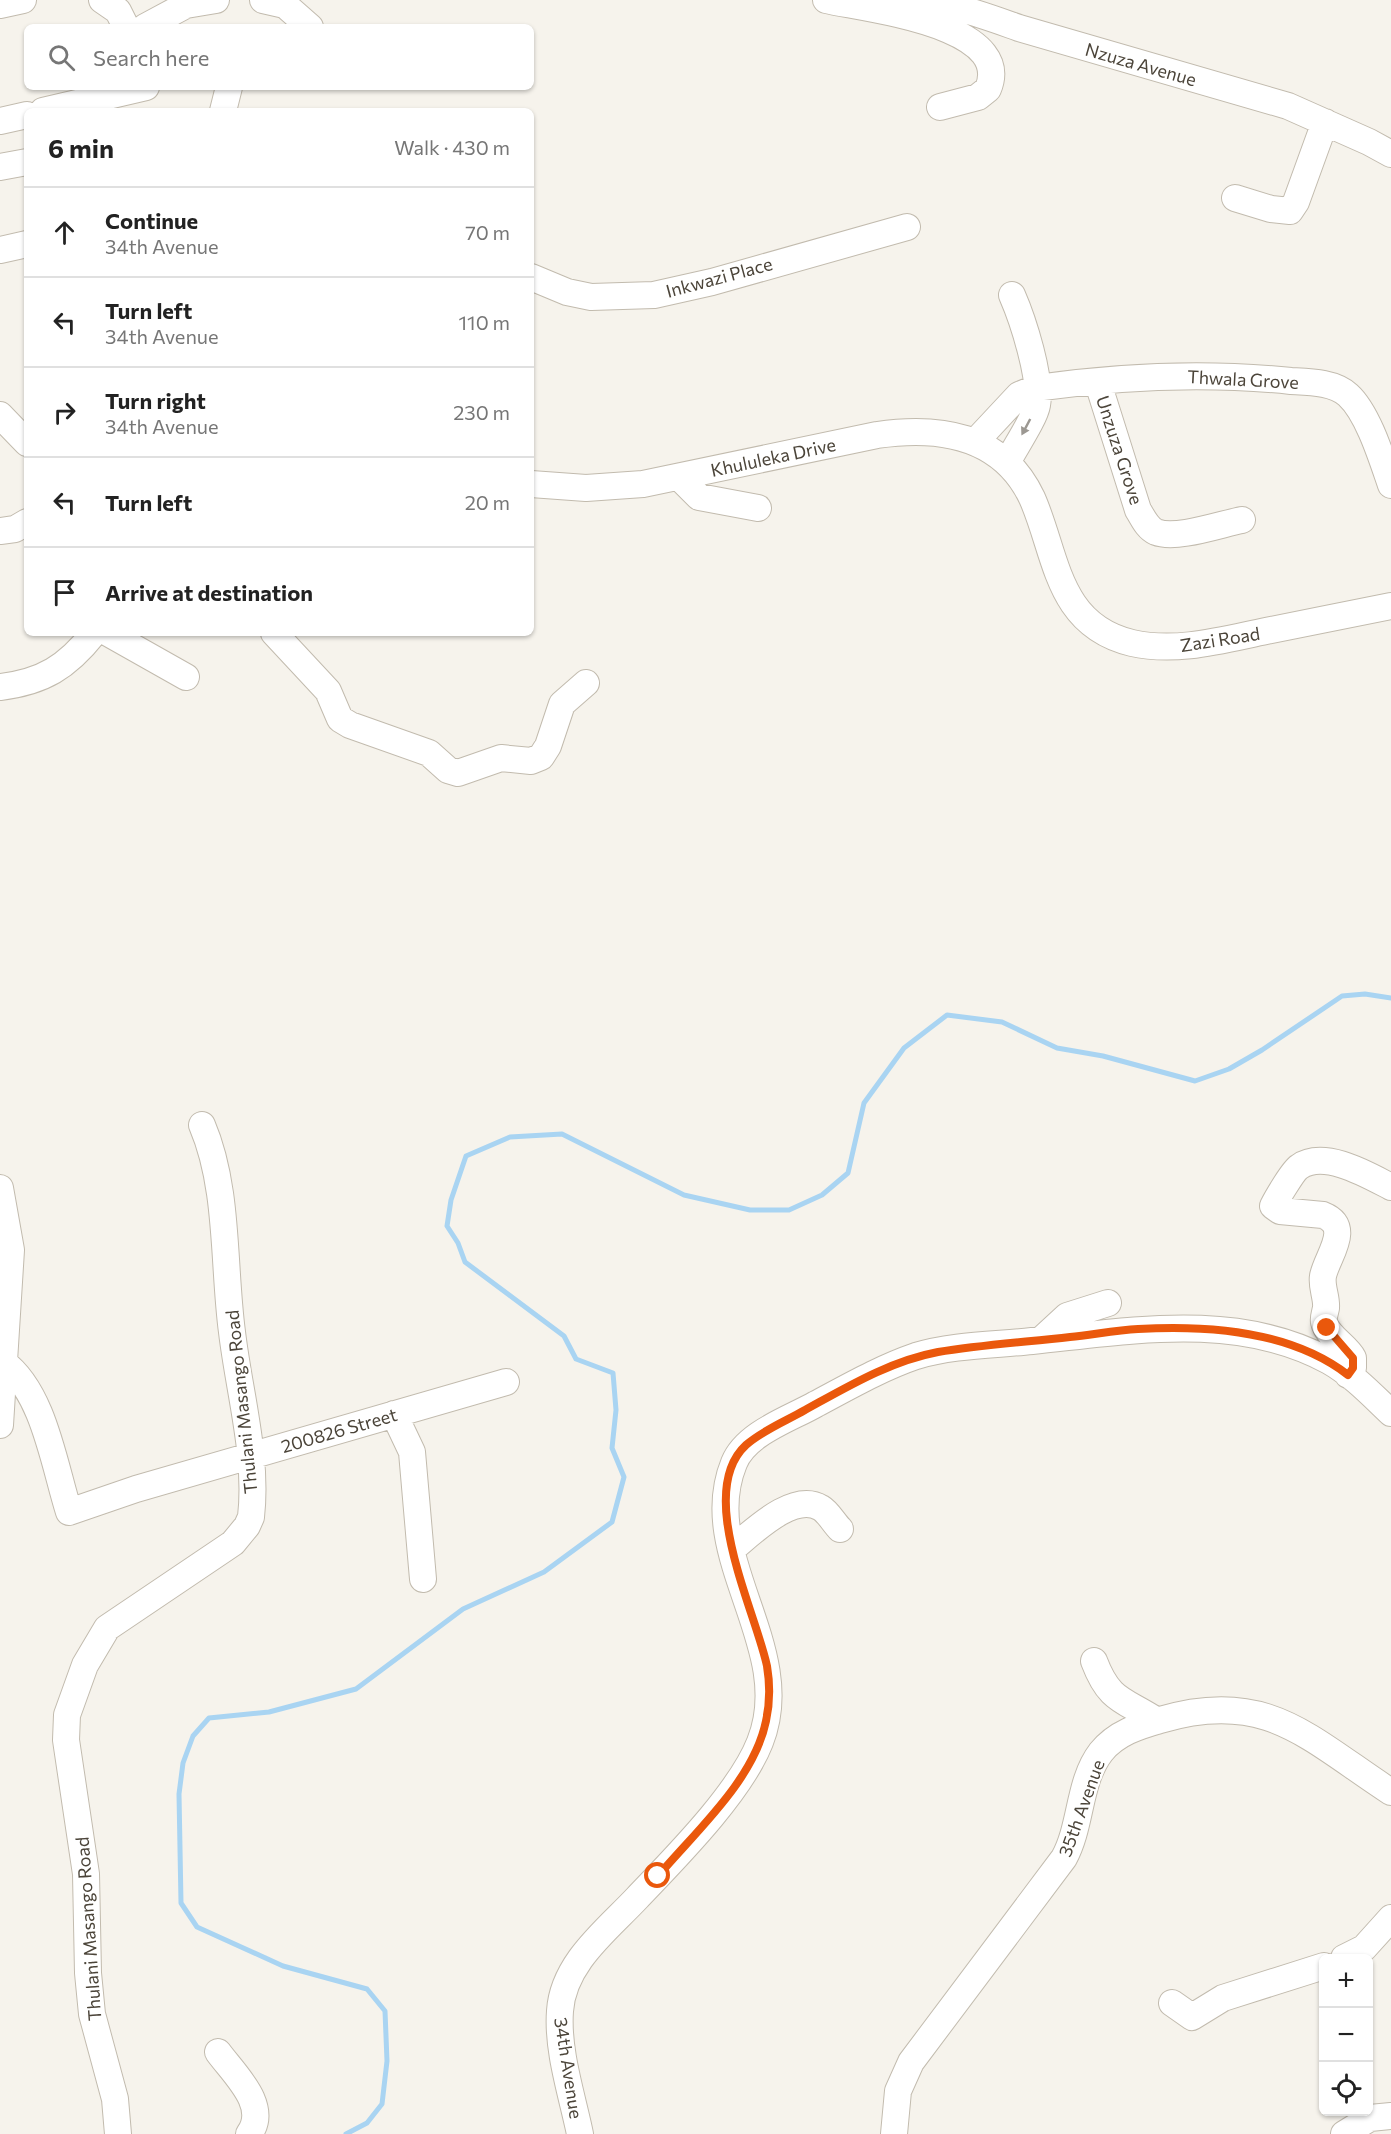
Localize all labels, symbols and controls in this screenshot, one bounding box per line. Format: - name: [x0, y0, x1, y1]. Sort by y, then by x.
- search box: [24, 24, 534, 90]
- street label: Nzuza Avenue: [1083, 38, 1199, 90]
- icon: search: [45, 41, 78, 74]
- text: Search here: [93, 44, 209, 71]
- text: 6 min: [48, 132, 114, 163]
- text: Walk · 430 m: [394, 135, 510, 159]
- text: Continue: [105, 207, 198, 234]
- icon: ahead: [48, 216, 81, 249]
- text: 70 m: [465, 220, 510, 244]
- text: 34th Avenue: [105, 234, 219, 258]
- street label: Inkwazi Place: [663, 252, 775, 302]
- text: Turn left: [105, 297, 192, 324]
- icon: left: [48, 306, 81, 339]
- text: 110 m: [459, 310, 510, 334]
- text: 34th Avenue: [105, 324, 219, 348]
- street label: Thwala Grove: [1187, 365, 1299, 393]
- text: Turn right: [105, 387, 206, 414]
- street label: Unzuza Grove: [1092, 393, 1148, 507]
- icon: right: [48, 396, 81, 429]
- text: 230 m: [453, 400, 510, 424]
- text: 34th Avenue: [105, 414, 219, 438]
- one-way arrow: [1021, 418, 1031, 435]
- street label: Khululeka Drive: [708, 433, 838, 481]
- icon: left: [48, 486, 81, 519]
- text: Turn left: [105, 489, 192, 516]
- text: 20 m: [465, 490, 510, 514]
- icon: arrive: [48, 576, 81, 609]
- text: Arrive at destination: [105, 579, 313, 606]
- street label: Zazi Road: [1178, 622, 1262, 656]
- street label: Thulani Masango Road: [220, 1309, 262, 1495]
- route end: [1313, 1314, 1339, 1340]
- street label: 200826 Street: [279, 1403, 399, 1457]
- street label: 35th Avenue: [1053, 1756, 1109, 1860]
- street label: Thulani Masango Road: [71, 1836, 105, 2022]
- route start: [644, 1862, 670, 1888]
- map controls: [1319, 1954, 1373, 2116]
- button: +: [1319, 1954, 1373, 2008]
- button: −: [1319, 2008, 1373, 2062]
- street label: 34th Avenue: [550, 2016, 588, 2120]
- button: locate: [1319, 2062, 1373, 2116]

